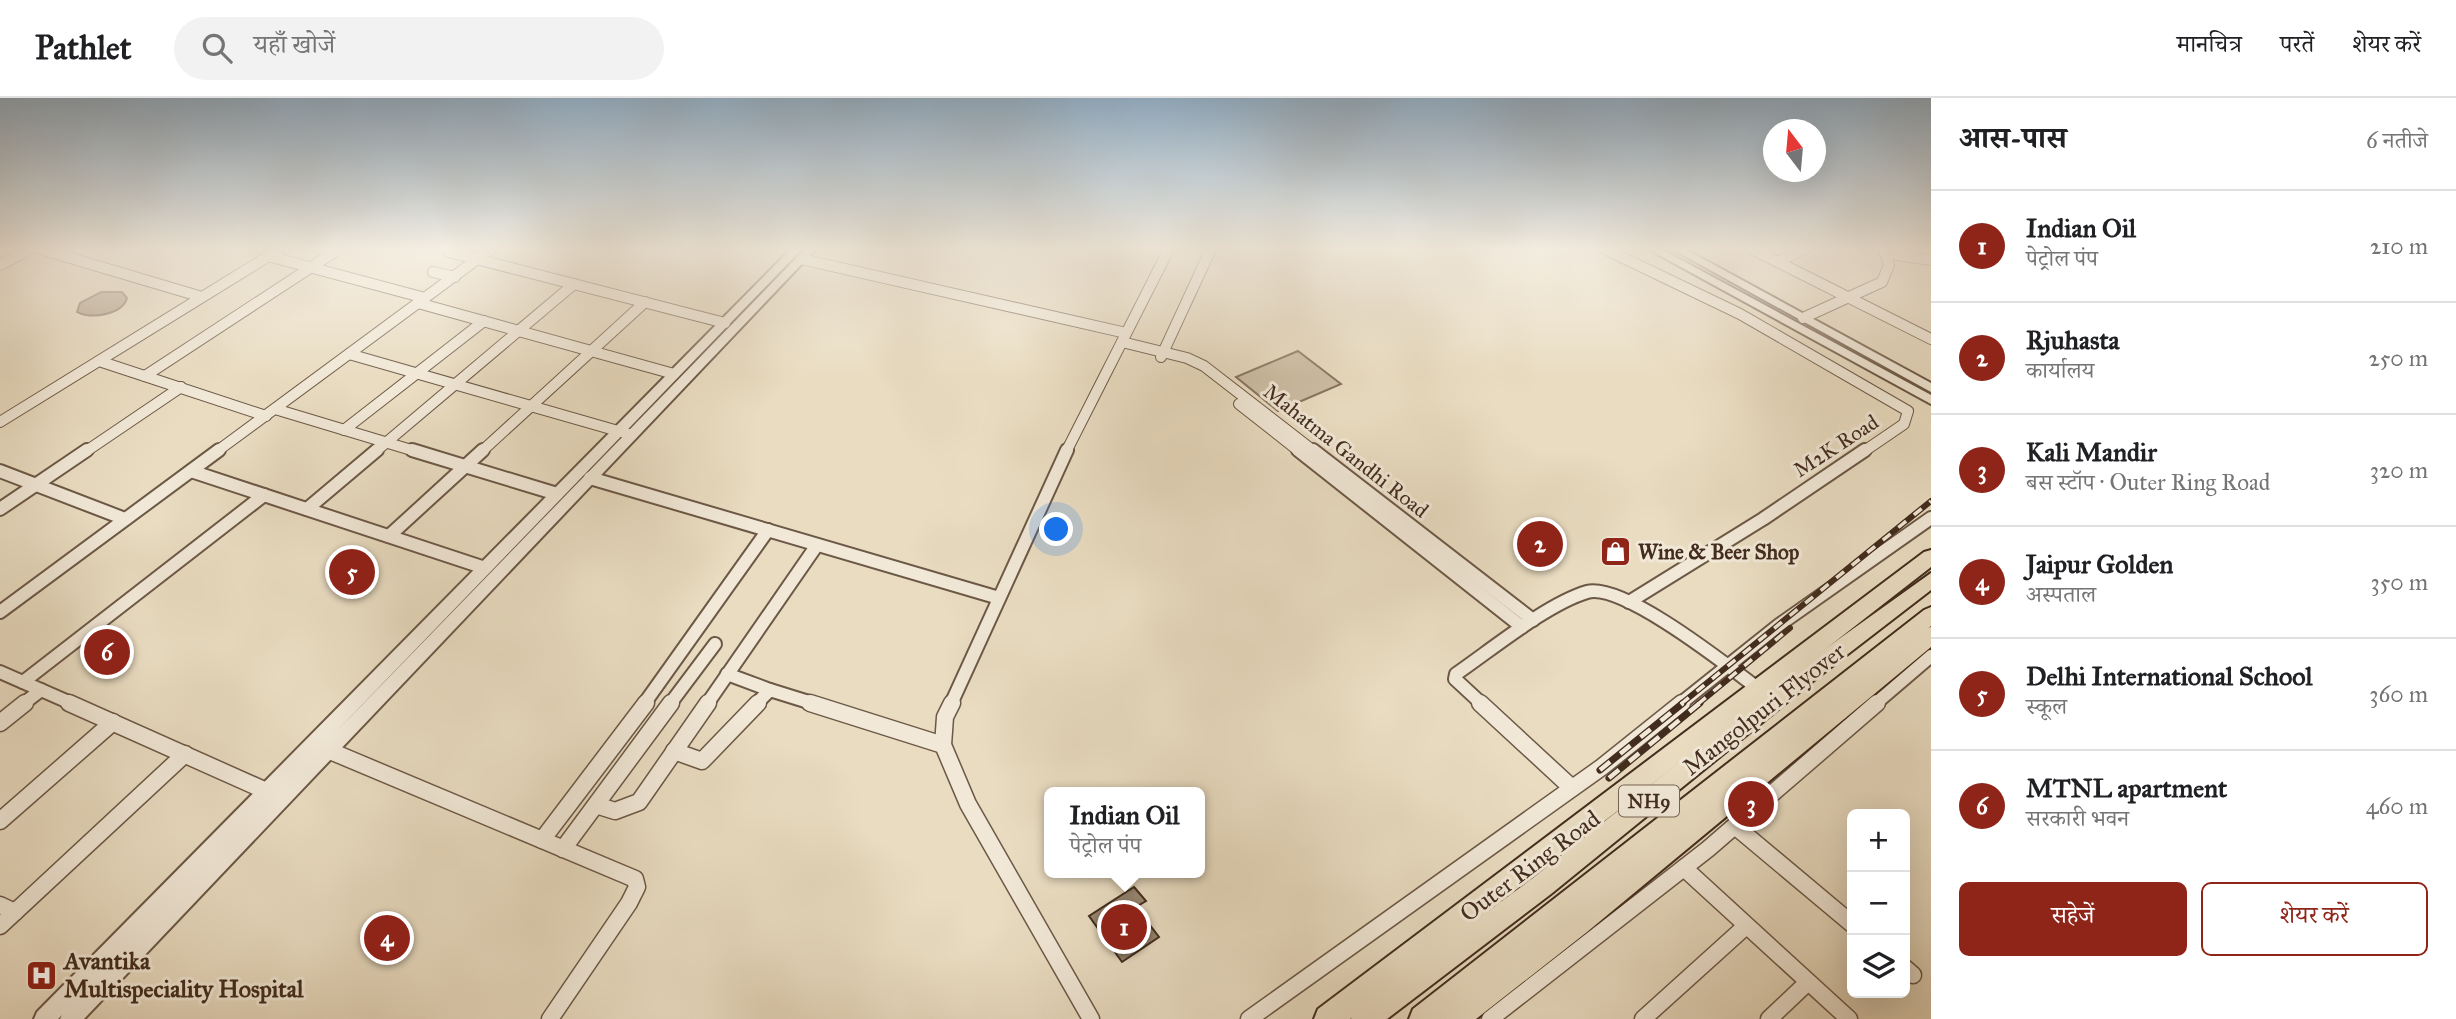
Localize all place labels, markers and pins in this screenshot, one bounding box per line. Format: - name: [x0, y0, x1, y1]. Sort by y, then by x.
- pin: 2: [1517, 518, 1563, 570]
- shop icon: Wine & Beer Shop: [1598, 535, 1632, 569]
- place label: Wine & Beer Shop: [1638, 539, 1800, 565]
- pin: 5: [329, 546, 375, 598]
- pin: 6: [84, 626, 130, 678]
- pin: 3: [1728, 778, 1774, 830]
- pin: 1: [1101, 901, 1147, 953]
- pin: 4: [364, 912, 410, 964]
- place label: Avantika Multispeciality Hospital: [62, 946, 304, 1004]
- hospital icon: Avantika Multispeciality Hospital: [24, 958, 58, 992]

